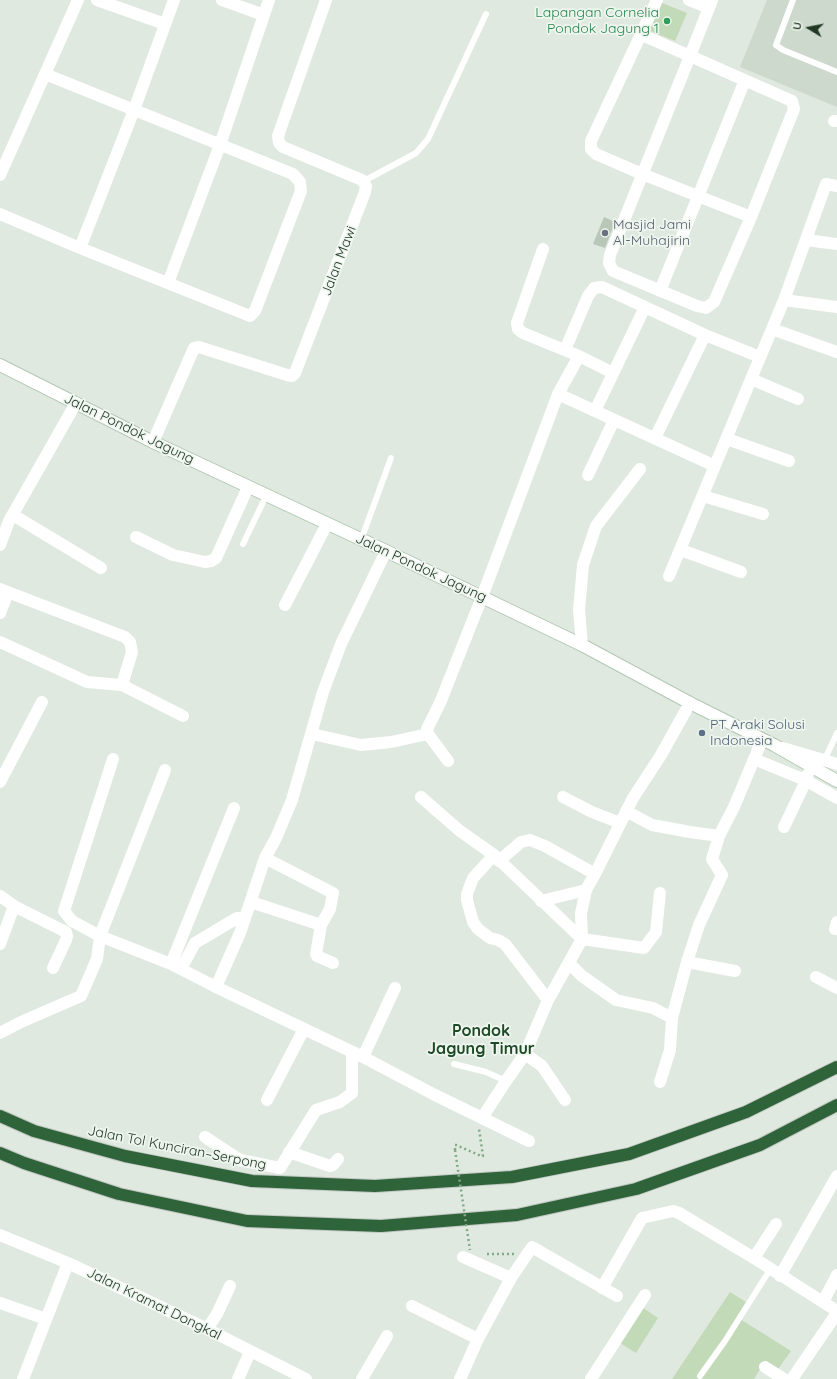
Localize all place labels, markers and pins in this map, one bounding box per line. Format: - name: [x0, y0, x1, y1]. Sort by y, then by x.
- place label: Lapangan Cornelia Pondok Jagung 1: [535, 5, 659, 38]
- marker: Lapangan Cornelia Pondok Jagung 1: [662, 16, 672, 26]
- place label: Masjid Jami Al-Muhajirin: [613, 217, 691, 250]
- marker: Masjid Jami Al-Muhajirin: [600, 228, 610, 238]
- place label: PT Araki Solusi Indonesia: [710, 717, 805, 750]
- marker: PT Araki Solusi Indonesia: [697, 728, 707, 738]

